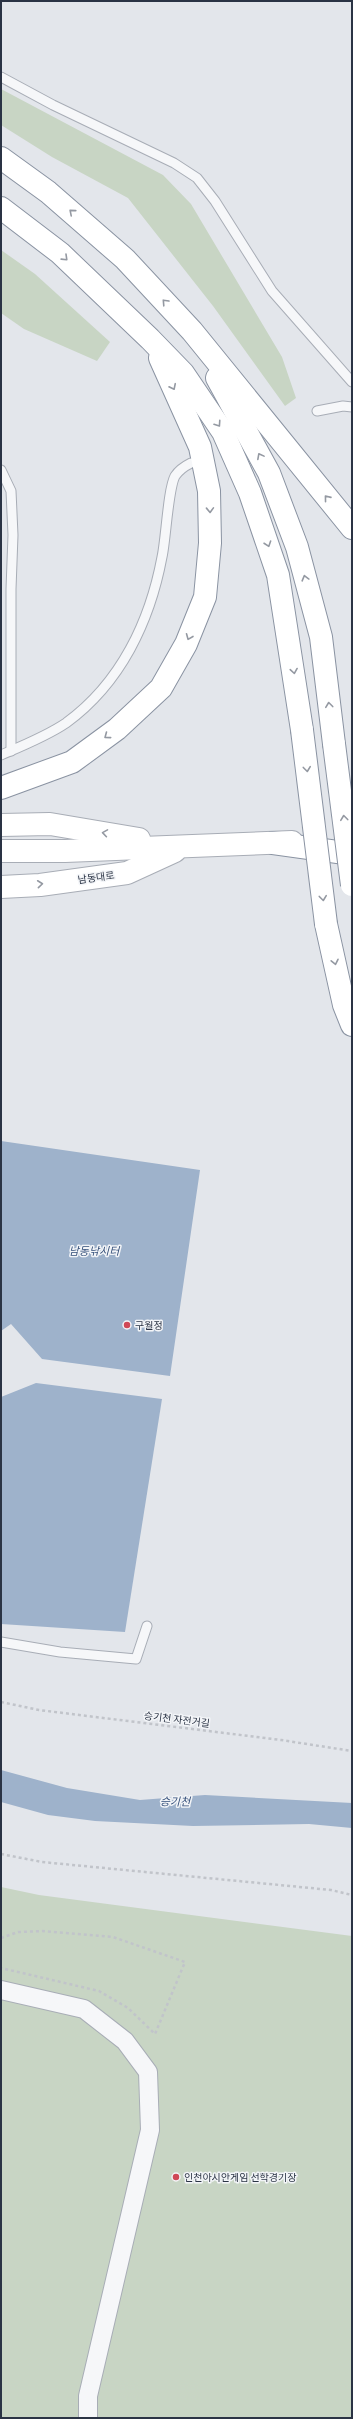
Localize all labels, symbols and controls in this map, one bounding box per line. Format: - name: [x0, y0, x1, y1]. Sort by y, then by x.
- one-way arrow: [69, 210, 76, 217]
- one-way arrow: [60, 253, 68, 261]
- one-way arrow: [163, 299, 170, 307]
- one-way arrow: [168, 383, 176, 390]
- one-way arrow: [213, 420, 220, 427]
- one-way arrow: [257, 453, 265, 460]
- one-way arrow: [325, 496, 332, 503]
- one-way arrow: [205, 507, 214, 513]
- one-way arrow: [263, 540, 271, 547]
- one-way arrow: [301, 575, 310, 582]
- one-way arrow: [185, 634, 193, 641]
- one-way arrow: [289, 668, 298, 674]
- one-way arrow: [325, 702, 334, 708]
- one-way arrow: [105, 731, 112, 738]
- one-way arrow: [302, 766, 311, 772]
- one-way arrow: [339, 815, 348, 821]
- one-way arrow: [102, 829, 108, 838]
- street label: 남동대로: [77, 868, 115, 886]
- one-way arrow: [37, 880, 43, 889]
- one-way arrow: [318, 895, 327, 901]
- one-way arrow: [330, 959, 338, 965]
- water label: 남동낚시터: [69, 1243, 121, 1258]
- place label: 구월정: [135, 1318, 163, 1332]
- marker: 구월정: [122, 1320, 132, 1330]
- street label: 승기천 자전거길: [143, 1708, 211, 1730]
- water label: 승기천: [160, 1793, 192, 1809]
- place label: 인천아시안게임 선학경기장: [184, 2170, 296, 2184]
- marker: 인천아시안게임 선학경기장: [171, 2172, 181, 2182]

